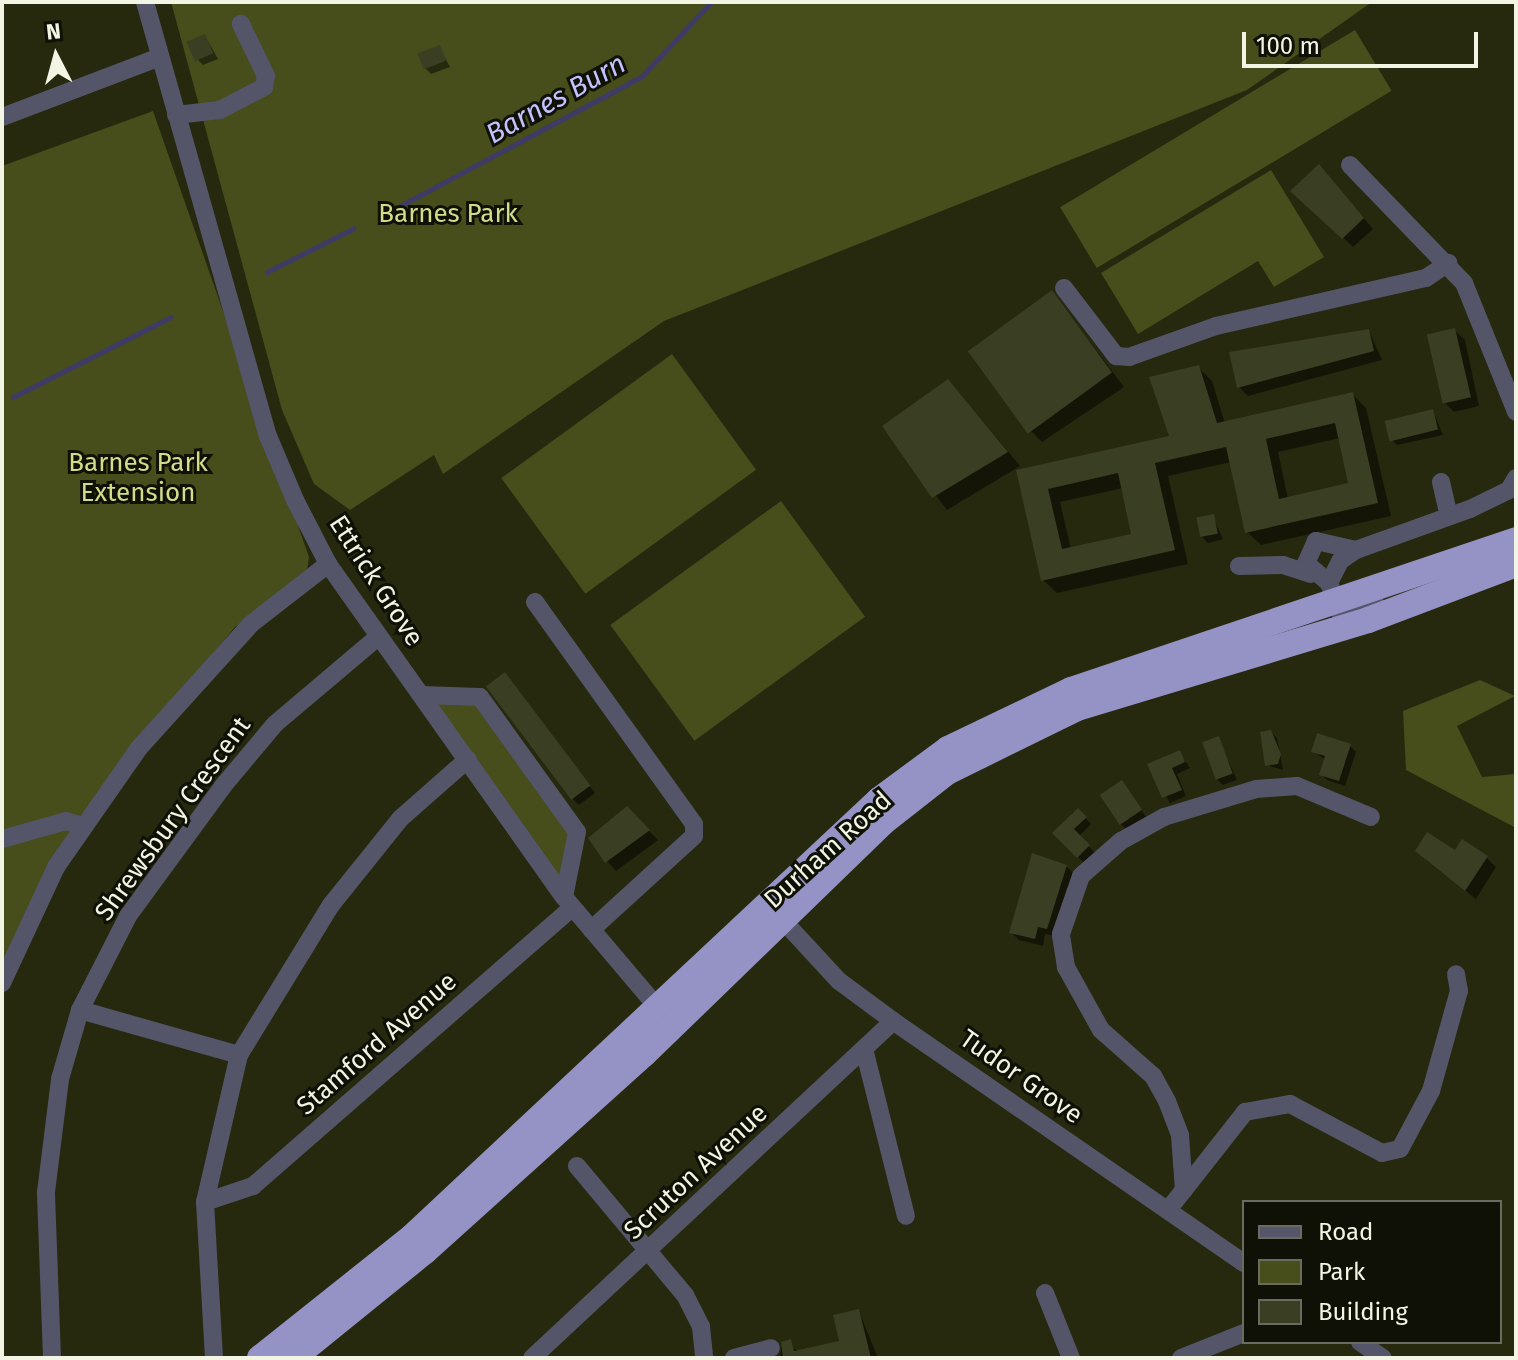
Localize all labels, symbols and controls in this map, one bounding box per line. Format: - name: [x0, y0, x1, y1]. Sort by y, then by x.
- north arrow: [16, 16, 96, 96]
- scale bar: [1246, 16, 1482, 66]
- text: N: [45, 17, 62, 46]
- text: 100 m: [1256, 32, 1320, 60]
- water label: Barnes Burn: [480, 47, 632, 151]
- park label: Barnes Park: [378, 198, 518, 230]
- park label: Barnes Park Extension: [68, 447, 208, 508]
- street label: Ettrick Grove: [322, 510, 430, 652]
- street label: Shrewsbury Crescent: [89, 711, 257, 927]
- street label: Durham Road: [758, 785, 898, 915]
- street label: Stamford Avenue: [291, 966, 463, 1122]
- street label: Tudor Grove: [954, 1023, 1088, 1131]
- street label: Scruton Avenue: [618, 1098, 774, 1246]
- legend: [1242, 1200, 1502, 1344]
- text: Road: [1318, 1218, 1373, 1246]
- text: Park: [1318, 1258, 1365, 1286]
- text: Building: [1318, 1298, 1408, 1326]

